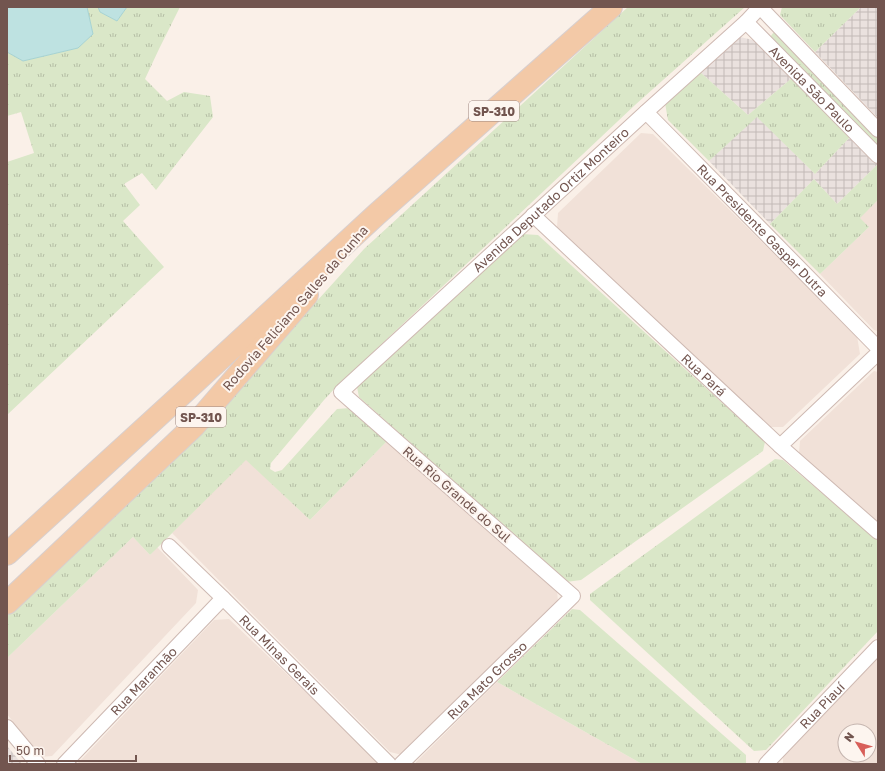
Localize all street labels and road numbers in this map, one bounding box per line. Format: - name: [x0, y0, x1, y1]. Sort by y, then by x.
- street label: Avenida São Paulo: [766, 42, 858, 136]
- road number: SP-310: [469, 101, 519, 121]
- street label: Avenida Deputado Ortiz Monteiro: [469, 124, 632, 275]
- street label: Rua Presidente Gaspar Dutra: [694, 161, 831, 300]
- street label: Rodovia Feliciano Salles da Cunha: [219, 222, 371, 394]
- street label: Rua Pará: [678, 350, 730, 400]
- road number: SP-310: [176, 407, 226, 427]
- street label: Rua Rio Grande do Sul: [400, 443, 514, 545]
- street label: Rua Minas Gerais: [236, 611, 323, 698]
- street label: Rua Mato Grosso: [444, 638, 530, 723]
- street label: Rua Maranhão: [107, 643, 180, 719]
- street label: Rua Piauí: [796, 678, 849, 732]

